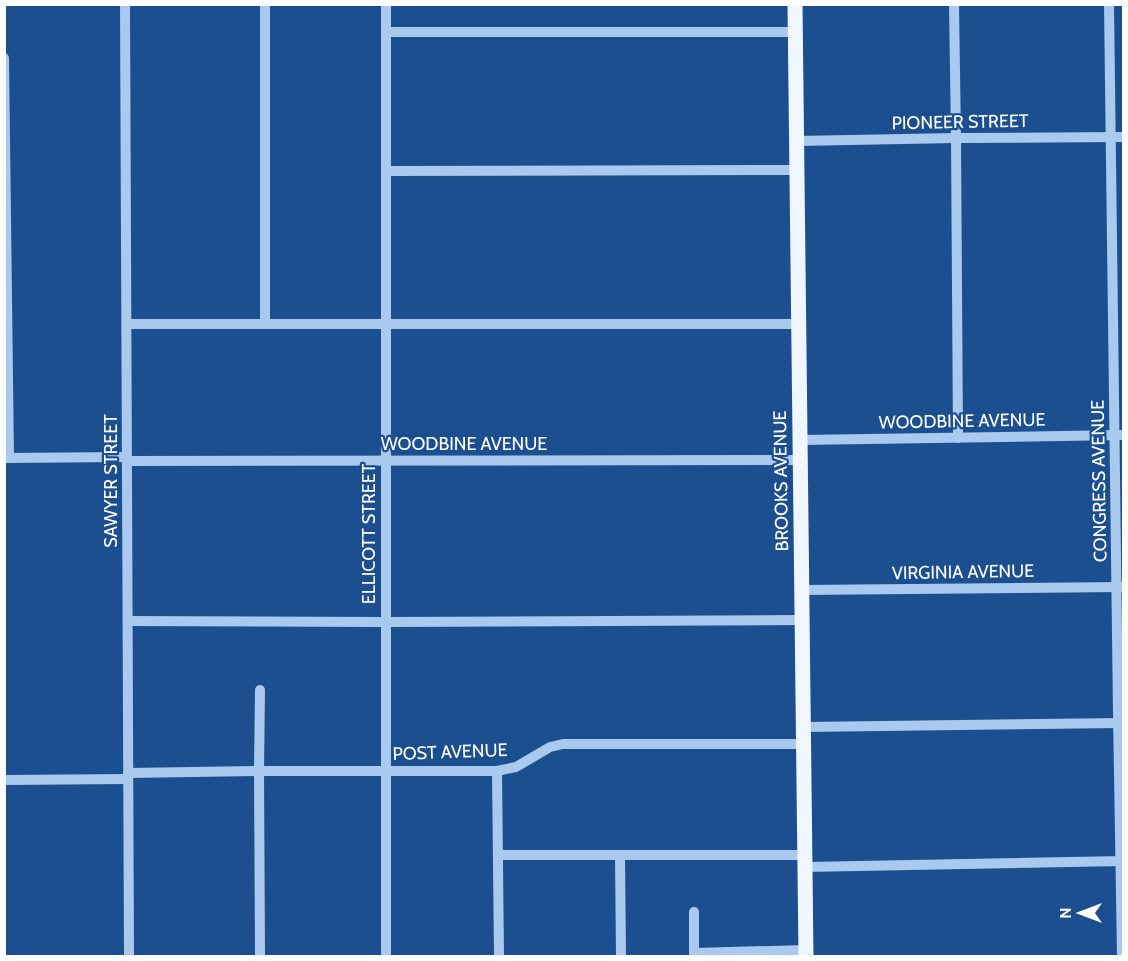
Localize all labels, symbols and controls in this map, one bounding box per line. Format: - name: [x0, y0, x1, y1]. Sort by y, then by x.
- street label: PIONEER STREET: [891, 110, 1029, 134]
- street label: CONGRESS AVENUE: [1087, 400, 1111, 562]
- street label: WOODBINE AVENUE: [879, 409, 1045, 433]
- street label: BROOKS AVENUE: [769, 410, 793, 552]
- street label: SAWYER STREET: [100, 414, 122, 548]
- street label: WOODBINE AVENUE: [381, 433, 547, 455]
- street label: ELLICOTT STREET: [358, 463, 380, 604]
- street label: VIRGINIA AVENUE: [892, 560, 1034, 584]
- street label: POST AVENUE: [392, 739, 508, 765]
- north arrow: [1050, 883, 1110, 943]
- text: N: [1056, 907, 1075, 919]

